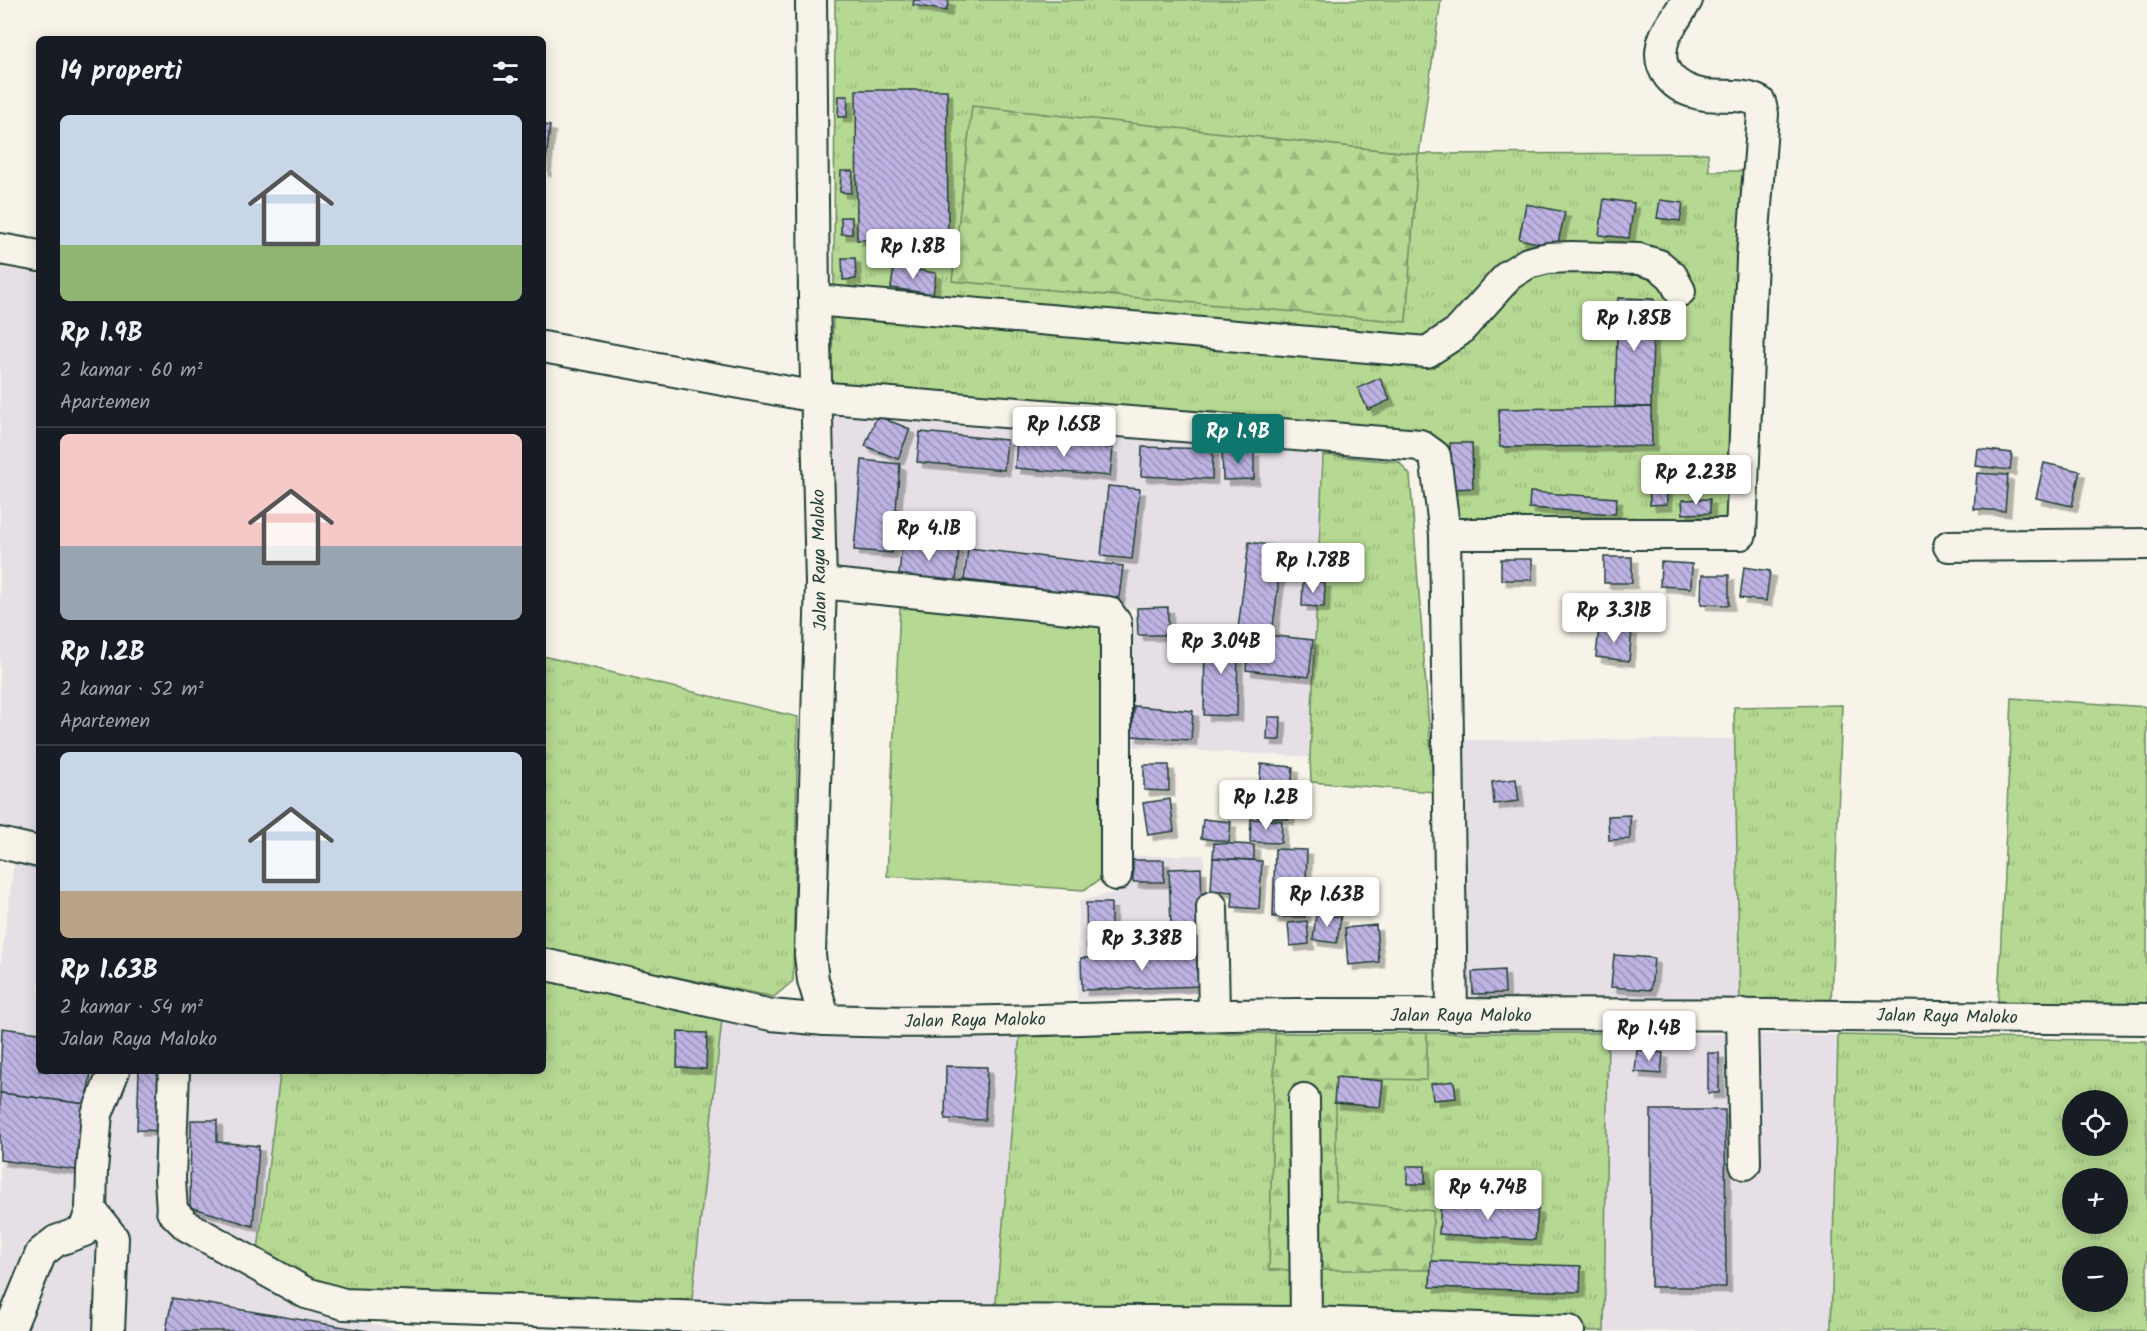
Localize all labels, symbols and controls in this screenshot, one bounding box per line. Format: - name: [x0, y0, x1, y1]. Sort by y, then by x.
- text: 14 properti: [60, 51, 182, 93]
- icon: filters: [489, 56, 522, 89]
- icon: home: [237, 154, 345, 262]
- pin: Rp 1.8B: [858, 229, 968, 280]
- text: Rp 1.8B: [880, 232, 946, 264]
- pin: Rp 1.85B: [1572, 301, 1696, 352]
- text: Rp 1.85B: [1596, 304, 1672, 336]
- text: Rp 1.9B: [60, 313, 143, 355]
- text: 2 kamar · 60 m²: [60, 355, 202, 387]
- text: Apartemen: [60, 387, 150, 419]
- pin: Rp 1.65B: [1002, 407, 1126, 458]
- text: Rp 1.65B: [1027, 410, 1101, 442]
- pin: Rp 1.9B: [1183, 414, 1293, 465]
- text: Rp 1.9B: [1206, 417, 1270, 449]
- pin: Rp 2.23B: [1634, 455, 1758, 506]
- text: Rp 2.23B: [1655, 458, 1737, 490]
- icon: home: [237, 473, 345, 581]
- street label: Jalan Raya Maloko: [805, 489, 836, 631]
- pin: Rp 4.1B: [874, 511, 984, 562]
- text: Rp 4.1B: [897, 514, 961, 546]
- pin: Rp 1.78B: [1251, 543, 1375, 594]
- text: Rp 1.78B: [1276, 546, 1350, 578]
- pin: Rp 3.31B: [1552, 593, 1676, 644]
- text: Rp 3.31B: [1576, 596, 1652, 628]
- pin: Rp 3.04B: [1159, 624, 1283, 675]
- text: Rp 3.04B: [1181, 627, 1261, 659]
- text: Rp 1.2B: [60, 632, 145, 674]
- text: 2 kamar · 52 m²: [60, 674, 204, 706]
- text: Apartemen: [60, 706, 150, 738]
- pin: Rp 1.2B: [1211, 780, 1321, 831]
- text: Rp 1.2B: [1233, 783, 1299, 815]
- icon: home: [237, 791, 345, 899]
- pin: Rp 1.63B: [1265, 877, 1389, 928]
- text: Rp 1.63B: [1289, 880, 1365, 912]
- pin: Rp 3.38B: [1080, 921, 1204, 972]
- text: Rp 3.38B: [1101, 924, 1183, 956]
- text: Rp 1.63B: [60, 950, 158, 992]
- text: 2 kamar · 54 m²: [60, 992, 203, 1024]
- street label: Jalan Raya Maloko: [1390, 1002, 1532, 1031]
- street label: Jalan Raya Maloko: [1876, 1002, 2018, 1033]
- street label: Jalan Raya Maloko: [904, 1006, 1046, 1037]
- pin: Rp 1.4B: [1594, 1011, 1704, 1062]
- text: Rp 1.4B: [1617, 1014, 1681, 1046]
- text: Jalan Raya Maloko: [60, 1024, 217, 1056]
- map controls: [2062, 1090, 2128, 1312]
- button: locate: [2062, 1090, 2128, 1156]
- button: +: [2062, 1168, 2128, 1234]
- pin: Rp 4.74B: [1426, 1170, 1550, 1221]
- text: Rp 4.74B: [1449, 1173, 1527, 1205]
- button: −: [2062, 1246, 2128, 1312]

